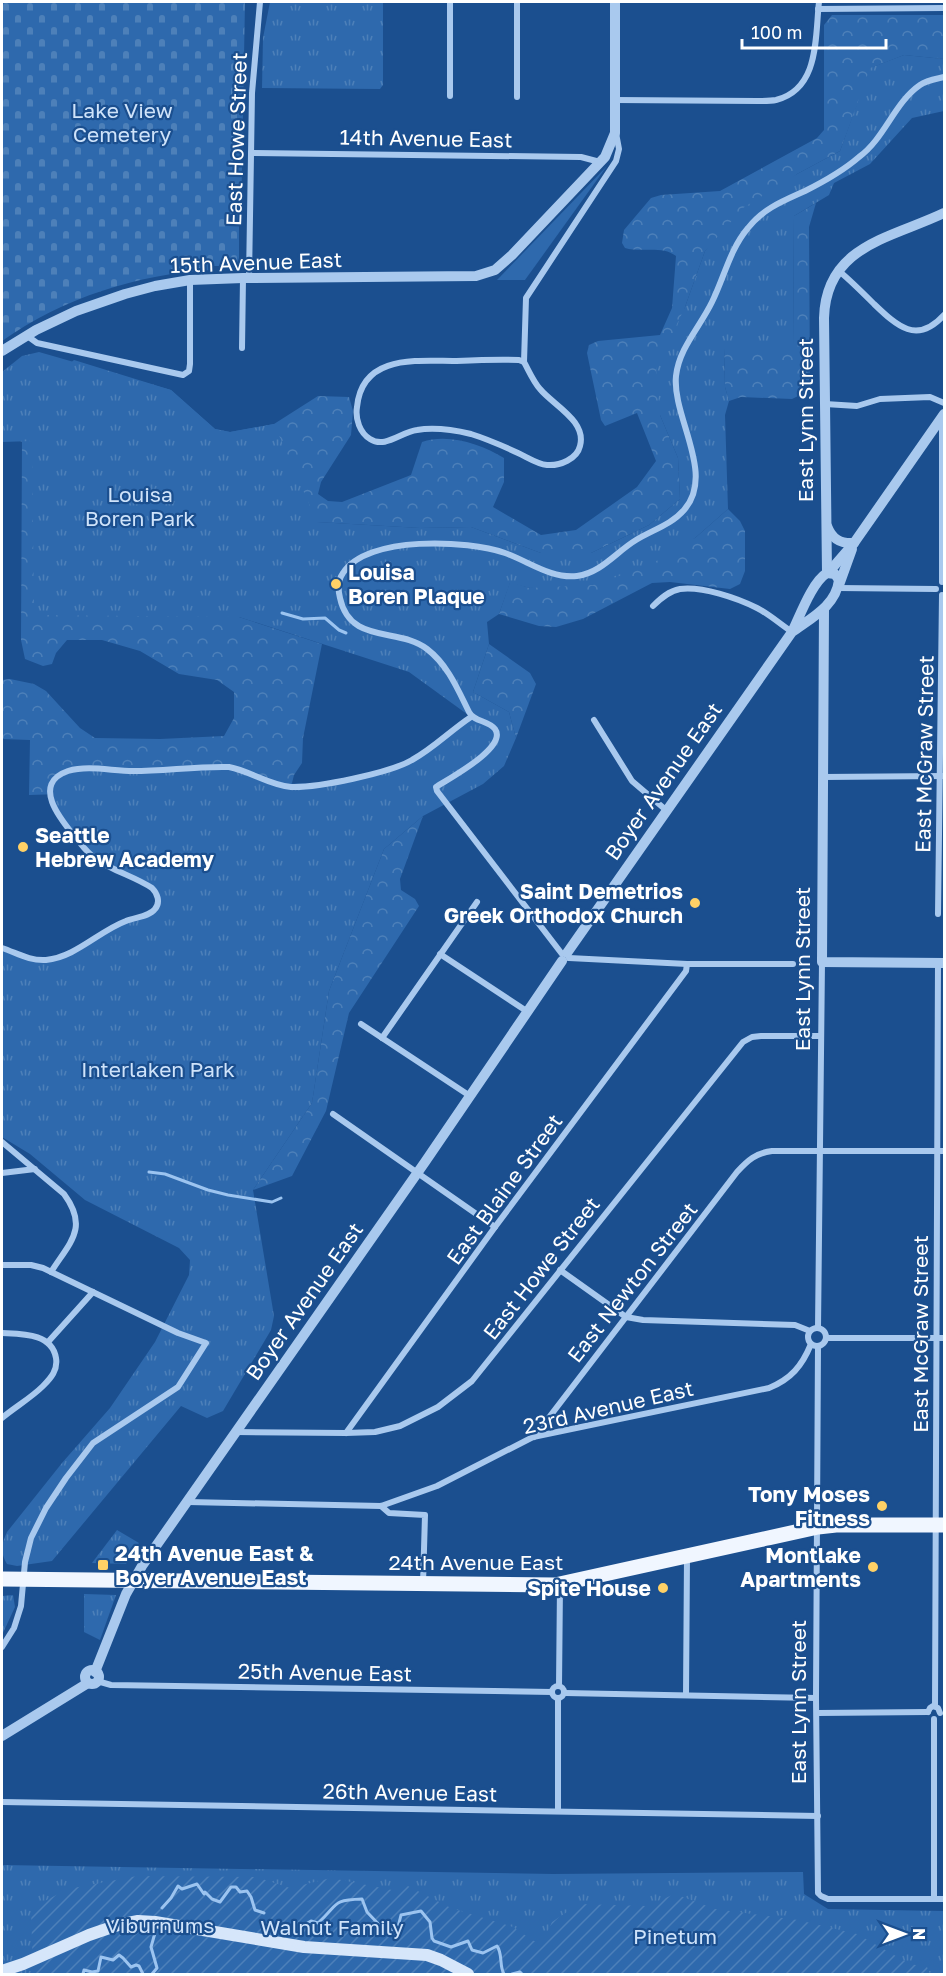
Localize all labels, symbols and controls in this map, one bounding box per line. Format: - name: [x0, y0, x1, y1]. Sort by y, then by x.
- scale bar: [742, 12, 886, 50]
- text: 100 m: [751, 21, 802, 43]
- street label: East Howe Street: [220, 52, 252, 226]
- park label: Lake View Cemetery: [71, 97, 173, 147]
- street label: 14th Avenue East: [339, 123, 513, 153]
- street label: 15th Avenue East: [169, 246, 343, 278]
- street label: East Lynn Street: [792, 338, 818, 502]
- park label: Louisa Boren Park: [85, 481, 195, 531]
- place label: Louisa Boren Plaque: [348, 559, 485, 609]
- marker: Louisa Boren Plaque: [329, 577, 343, 591]
- street label: East McGraw Street: [909, 655, 939, 853]
- street label: Boyer Avenue East: [599, 697, 727, 865]
- place label: Seattle Hebrew Academy: [35, 822, 214, 872]
- marker: Seattle Hebrew Academy: [16, 840, 30, 854]
- place label: Saint Demetrios Greek Orthodox Church: [444, 878, 683, 928]
- street label: East Lynn Street: [789, 887, 815, 1051]
- marker: Saint Demetrios Greek Orthodox Church: [688, 896, 702, 910]
- park label: Interlaken Park: [81, 1056, 235, 1082]
- street label: East Blaine Street: [441, 1109, 567, 1269]
- street label: East Howe Street: [477, 1191, 605, 1345]
- street label: East Newton Street: [561, 1197, 703, 1367]
- street label: Boyer Avenue East: [240, 1217, 368, 1385]
- street label: East McGraw Street: [907, 1235, 933, 1433]
- street label: 23rd Avenue East: [520, 1375, 696, 1439]
- place label: Tony Moses Fitness: [748, 1481, 870, 1531]
- marker: Tony Moses Fitness: [875, 1499, 889, 1513]
- place label: 24th Avenue East & Boyer Avenue East: [115, 1540, 314, 1590]
- place label: Montlake Apartments: [740, 1542, 861, 1592]
- street label: 24th Avenue East: [389, 1549, 563, 1575]
- marker: 24th Avenue East & Boyer Avenue East: [96, 1558, 110, 1572]
- marker: Montlake Apartments: [866, 1560, 880, 1574]
- place label: Spite House: [527, 1575, 651, 1601]
- marker: Spite House: [656, 1581, 670, 1595]
- street label: East Lynn Street: [785, 1620, 811, 1784]
- street label: 25th Avenue East: [238, 1657, 412, 1687]
- street label: 26th Avenue East: [322, 1777, 498, 1807]
- north arrow: [874, 1904, 934, 1964]
- park label: Viburnums: [106, 1912, 214, 1938]
- park label: Walnut Family: [260, 1914, 404, 1940]
- park label: Pinetum: [633, 1923, 717, 1949]
- text: N: [909, 1928, 929, 1940]

